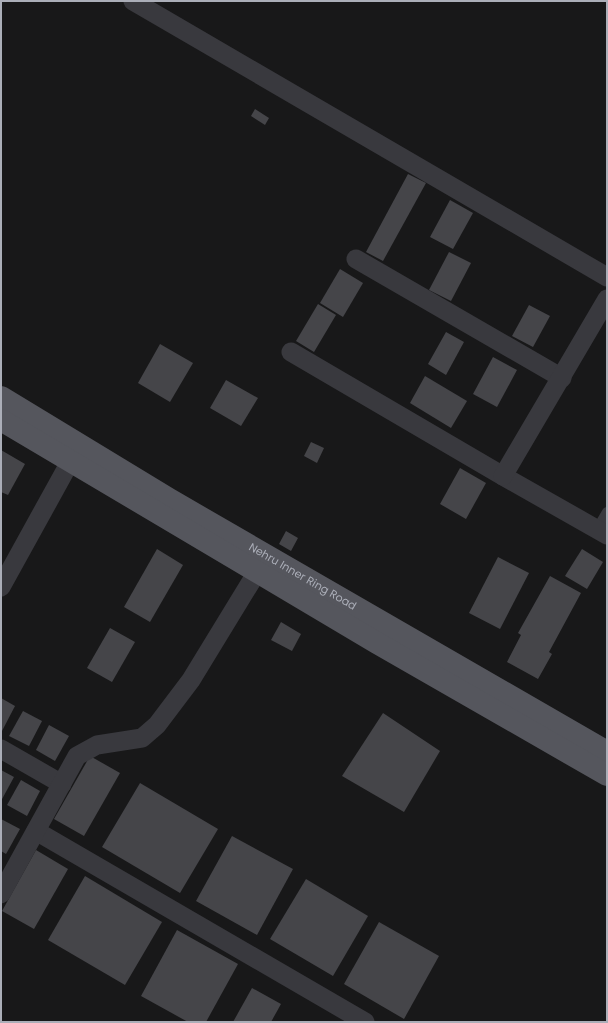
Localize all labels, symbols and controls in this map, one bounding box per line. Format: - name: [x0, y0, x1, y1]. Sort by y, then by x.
- street label: Nehru Inner Ring Road: [246, 539, 360, 614]

